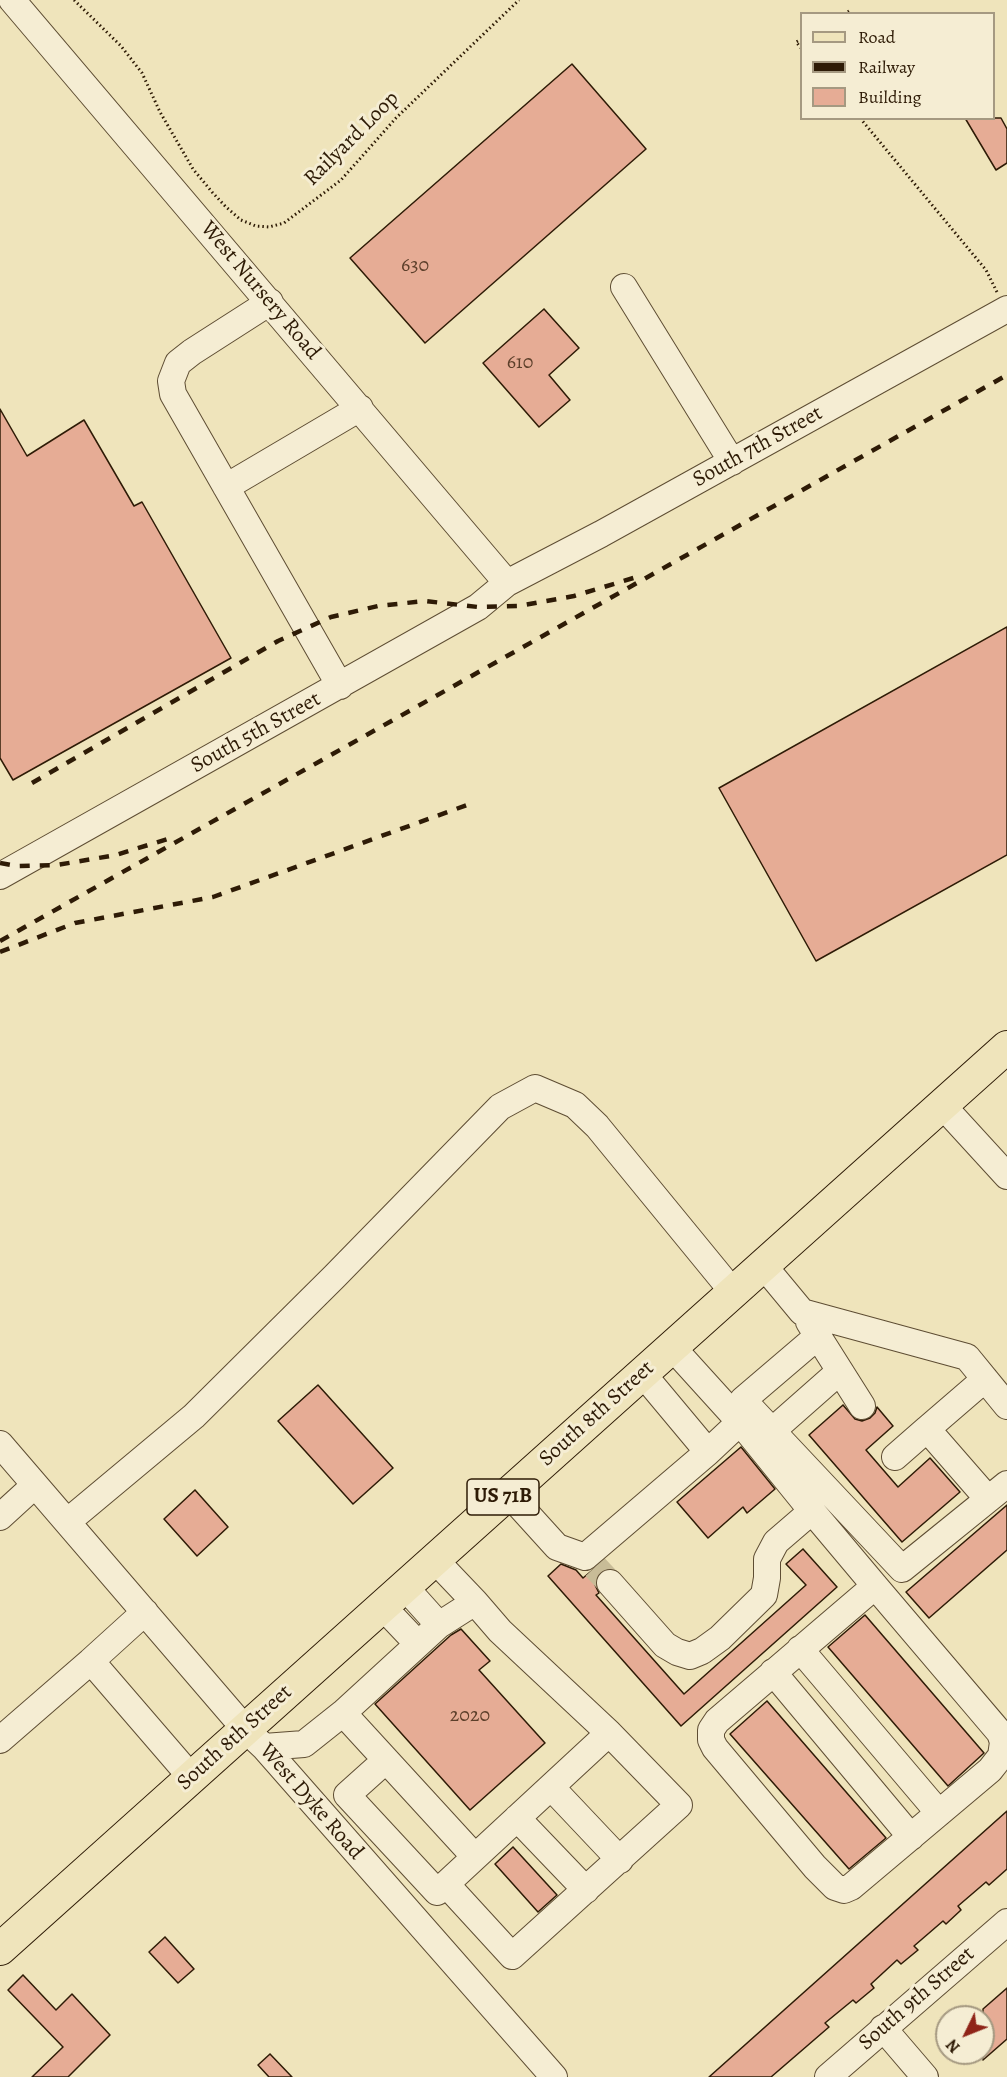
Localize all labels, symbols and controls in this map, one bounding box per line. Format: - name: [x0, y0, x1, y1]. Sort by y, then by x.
- legend: [800, 12, 995, 120]
- text: Road: [858, 25, 895, 49]
- text: Railway: [858, 55, 915, 79]
- text: Building: [858, 85, 922, 109]
- street label: Railyard Loop: [299, 86, 405, 192]
- street label: West Nursery Road: [194, 216, 326, 366]
- house number: 630: [401, 254, 429, 278]
- house number: 610: [507, 351, 533, 375]
- street label: South 7th Street: [689, 401, 827, 493]
- street label: South 5th Street: [186, 686, 326, 780]
- street label: South 8th Street: [534, 1355, 660, 1473]
- road number: US 71B: [467, 1479, 539, 1515]
- street label: South 8th Street: [172, 1679, 298, 1797]
- house number: 2020: [450, 1704, 490, 1728]
- street label: West Dyke Road: [253, 1739, 369, 1865]
- street label: South 9th Street: [854, 1942, 980, 2056]
- north arrow: [935, 2005, 995, 2065]
- text: N: [941, 2034, 965, 2058]

